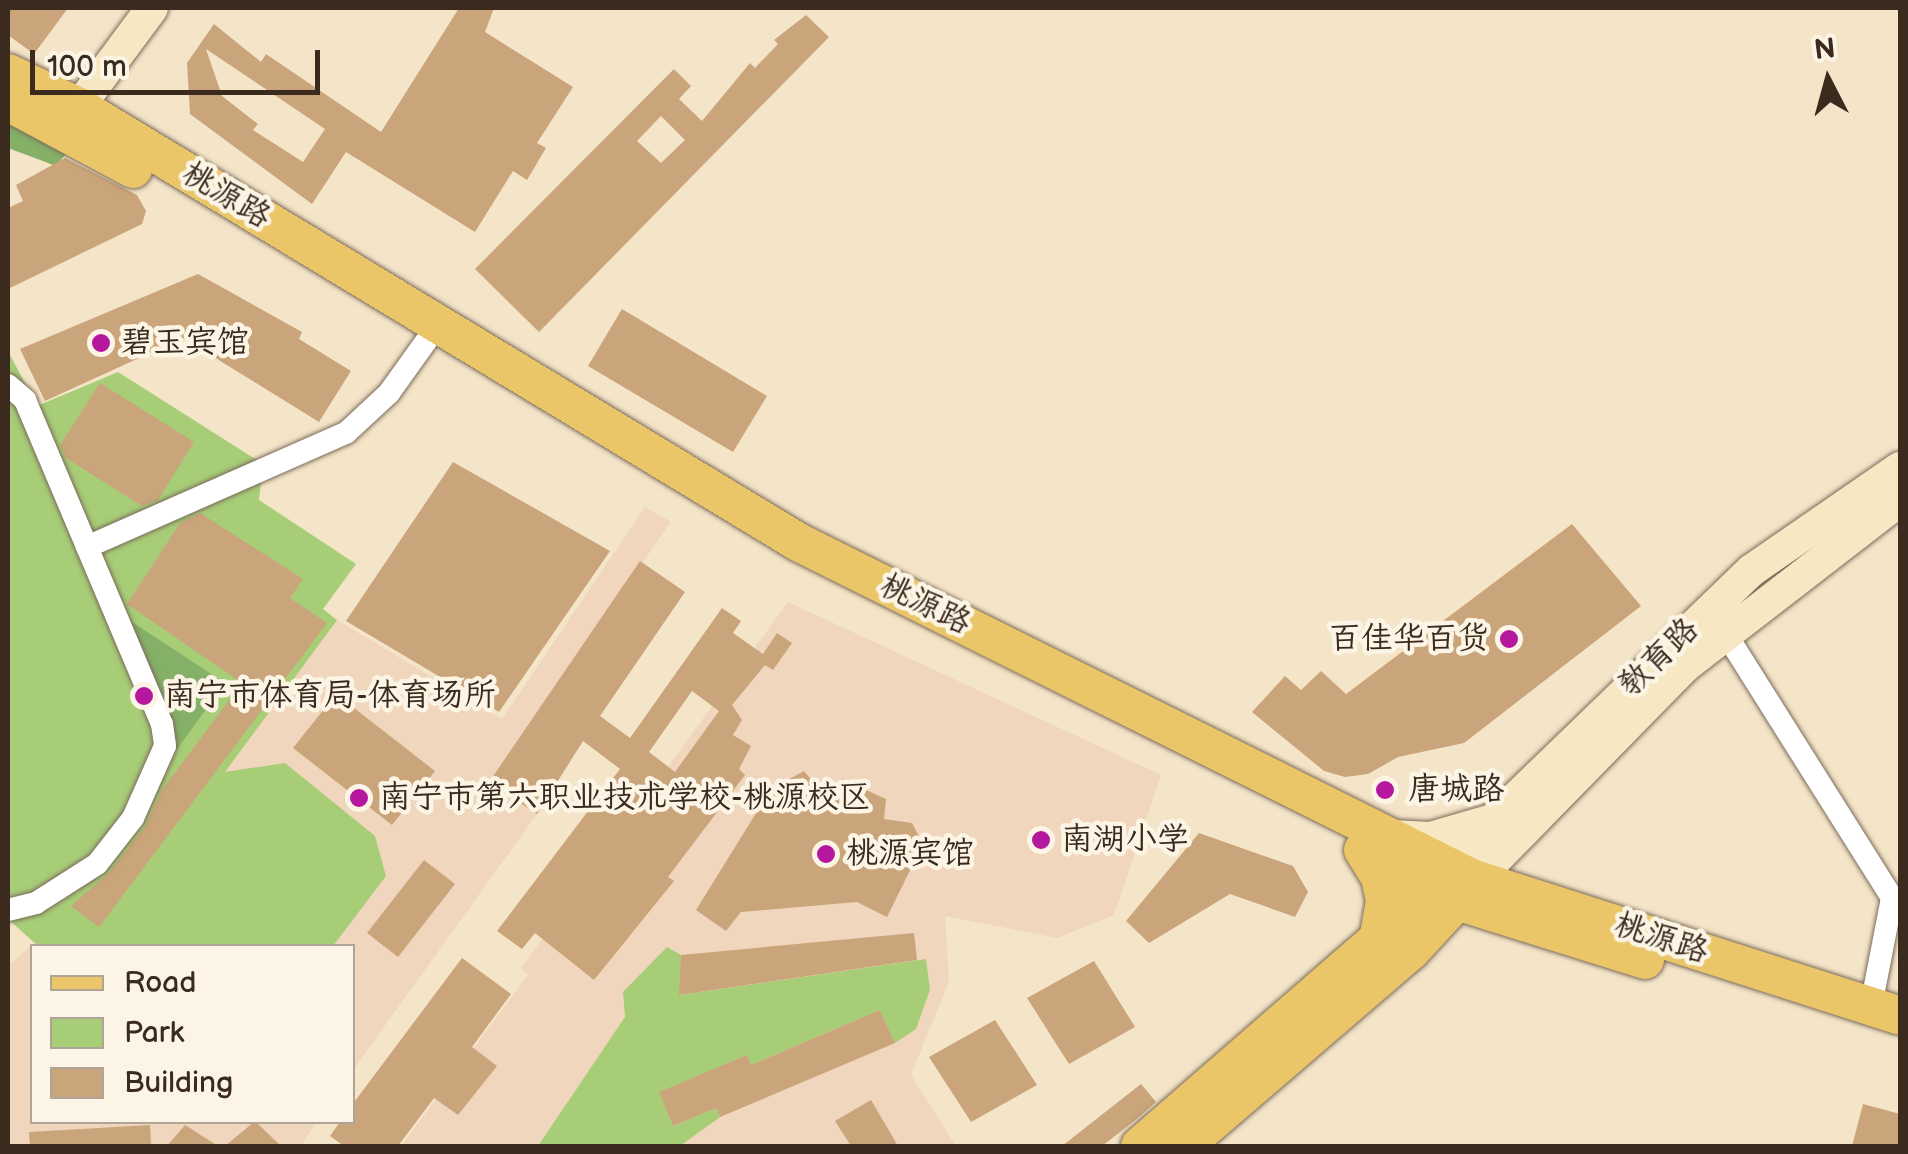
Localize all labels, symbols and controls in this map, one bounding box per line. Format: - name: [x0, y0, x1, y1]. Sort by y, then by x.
- scale bar: [35, 30, 325, 92]
- north arrow: [1778, 30, 1878, 130]
- text: N: [1813, 32, 1837, 67]
- text: 100 m: [47, 49, 127, 85]
- street label: 桃源路: [175, 155, 277, 237]
- place label: 碧玉宾馆: [121, 324, 249, 362]
- marker: 碧玉宾馆: [90, 332, 112, 354]
- street label: 桃源路: [873, 567, 977, 643]
- street label: 教育路: [1611, 611, 1707, 705]
- place label: 百佳华百货: [1329, 620, 1489, 658]
- marker: 百佳华百货: [1498, 628, 1520, 650]
- place label: 南宁市体育局-体育场所: [164, 677, 496, 715]
- marker: 南宁市体育局-体育场所: [133, 685, 155, 707]
- place label: 唐城路: [1408, 771, 1504, 809]
- marker: 唐城路: [1372, 777, 1398, 803]
- place label: 南宁市第六职业技术学校-桃源校区: [379, 779, 871, 817]
- marker: 南宁市第六职业技术学校-桃源校区: [348, 787, 370, 809]
- place label: 南湖小学: [1061, 821, 1189, 859]
- marker: 南湖小学: [1030, 829, 1052, 851]
- place label: 桃源宾馆: [846, 835, 974, 873]
- marker: 桃源宾馆: [815, 843, 837, 865]
- street label: 桃源路: [1609, 906, 1713, 972]
- legend: [30, 944, 355, 1124]
- text: Road: [124, 965, 197, 1001]
- text: Park: [124, 1015, 184, 1051]
- text: Building: [124, 1065, 233, 1101]

